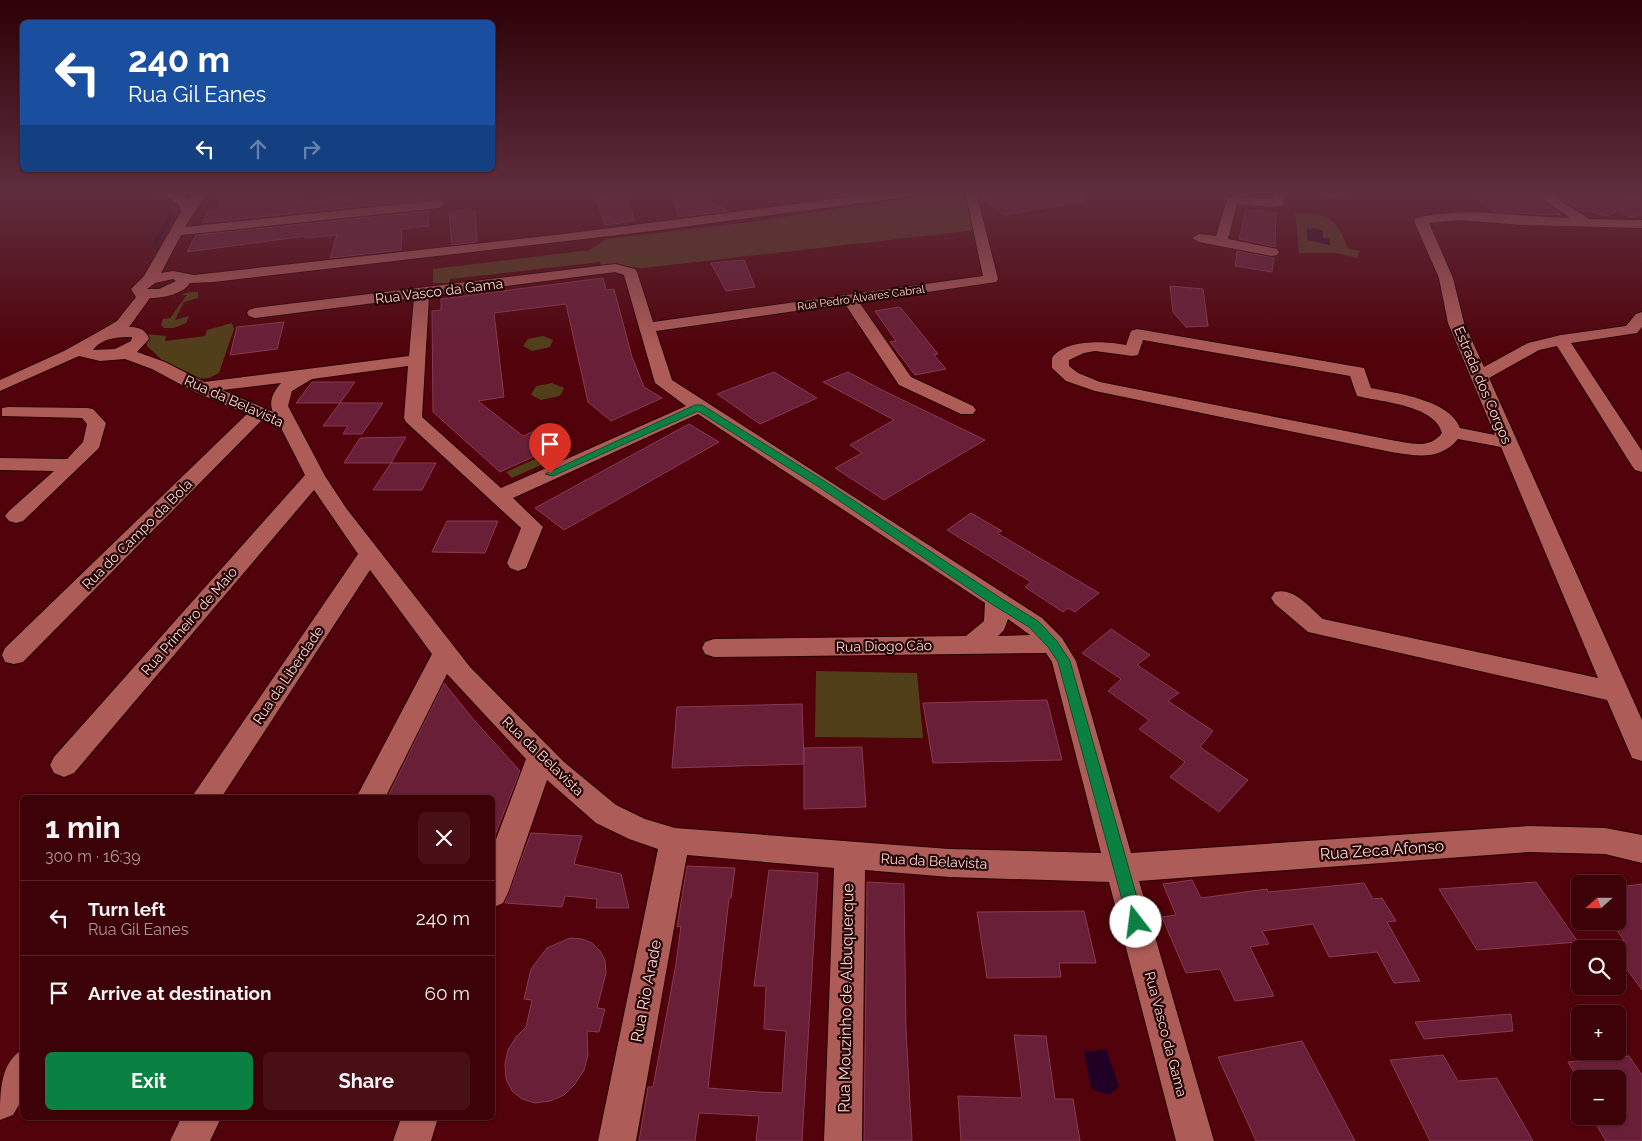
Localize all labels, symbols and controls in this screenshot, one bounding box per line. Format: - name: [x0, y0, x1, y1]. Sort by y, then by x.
- text: 240 m: [128, 39, 230, 80]
- icon: left: [45, 40, 110, 105]
- text: Rua Gil Eanes: [128, 81, 266, 107]
- icon: left: [191, 135, 219, 163]
- icon: ahead: [244, 135, 272, 163]
- icon: right: [297, 135, 325, 163]
- street label: Rua Vasco da Gama: [374, 275, 504, 307]
- street label: Rua Pedro Álvares Cabral: [796, 282, 926, 313]
- street label: Estrada dos Corgos: [1451, 324, 1515, 446]
- street label: Rua da Belavista: [182, 372, 286, 430]
- pin: [529, 423, 571, 474]
- icon: arrive: [536, 430, 564, 458]
- street label: Rua do Campo da Bola: [79, 476, 195, 592]
- street label: Rua Primeiro de Maio: [138, 564, 240, 678]
- street label: Rua da Liberdade: [249, 623, 327, 727]
- street label: Rua Diogo Cão: [836, 637, 932, 655]
- street label: Rua da Belavista: [499, 713, 587, 799]
- text: 1 min: [45, 810, 121, 845]
- button: close: [418, 812, 470, 864]
- street label: Rua Zeca Afonso: [1319, 836, 1445, 864]
- text: 300 m · 16:39: [45, 847, 141, 866]
- street label: Rua da Belavista: [880, 850, 988, 872]
- north arrow: [1571, 875, 1626, 930]
- map controls: [1571, 875, 1626, 1125]
- street label: Rua Mouzinho de Albuquerque: [834, 883, 858, 1113]
- position arrow: [1109, 895, 1161, 947]
- text: Turn left: [88, 898, 165, 920]
- icon: left: [45, 904, 73, 932]
- text: 240 m: [416, 907, 470, 929]
- text: Rua Gil Eanes: [88, 920, 188, 939]
- street label: Rua Rio Arade: [627, 938, 665, 1044]
- button: search: [1571, 940, 1626, 995]
- street label: Rua Vasco da Gama: [1142, 970, 1190, 1098]
- icon: arrive: [45, 979, 73, 1007]
- text: Arrive at destination: [88, 982, 272, 1004]
- text: 60 m: [425, 982, 470, 1004]
- button: +: [1571, 1005, 1626, 1060]
- button: Exit: [45, 1052, 253, 1110]
- button: Share: [263, 1052, 470, 1110]
- button: −: [1571, 1070, 1626, 1125]

